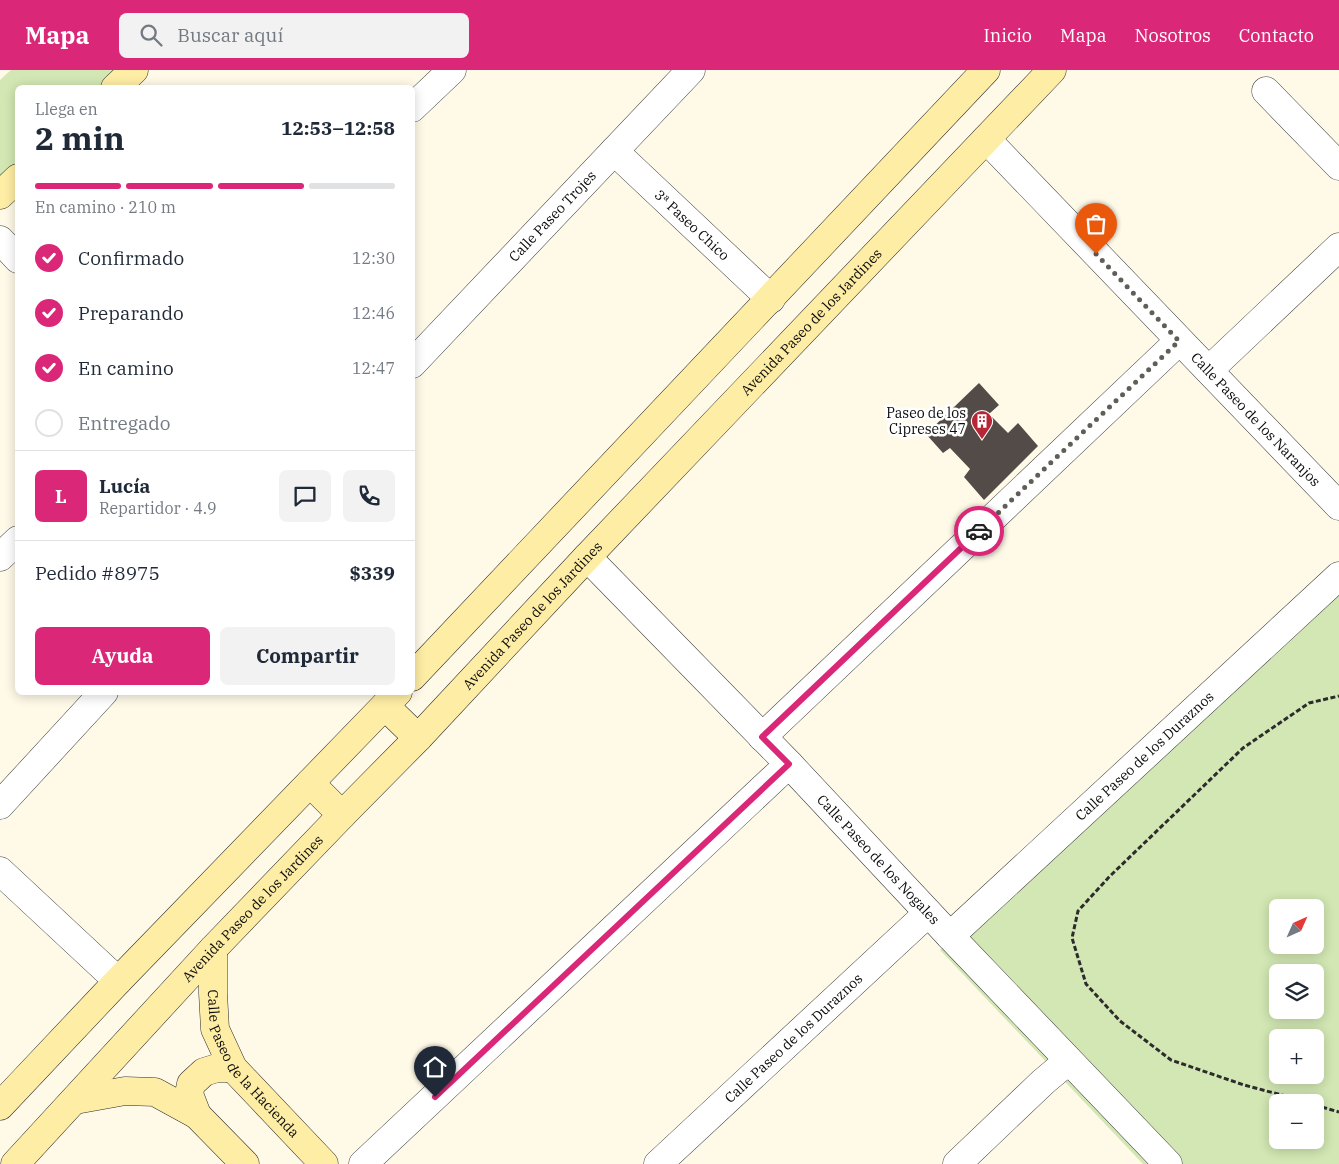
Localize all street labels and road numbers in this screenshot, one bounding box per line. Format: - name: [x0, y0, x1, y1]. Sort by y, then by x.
- street label: Calle Paseo Trojes: [505, 167, 600, 265]
- street label: 3ª Paseo Chico: [651, 186, 733, 264]
- street label: Avenida Paseo de los Jardines: [737, 245, 886, 399]
- street label: Calle Paseo de los Naranjos: [1187, 349, 1324, 490]
- street label: Avenida Paseo de los Jardines: [459, 538, 606, 694]
- street label: Calle Paseo de los Duraznos: [1072, 687, 1218, 825]
- street label: Calle Paseo de los Nogales: [813, 791, 944, 928]
- street label: Avenida Paseo de los Jardines: [178, 831, 327, 986]
- street label: Calle Paseo de los Duraznos: [721, 969, 866, 1107]
- street label: Calle Paseo de la Hacienda: [204, 989, 303, 1142]

